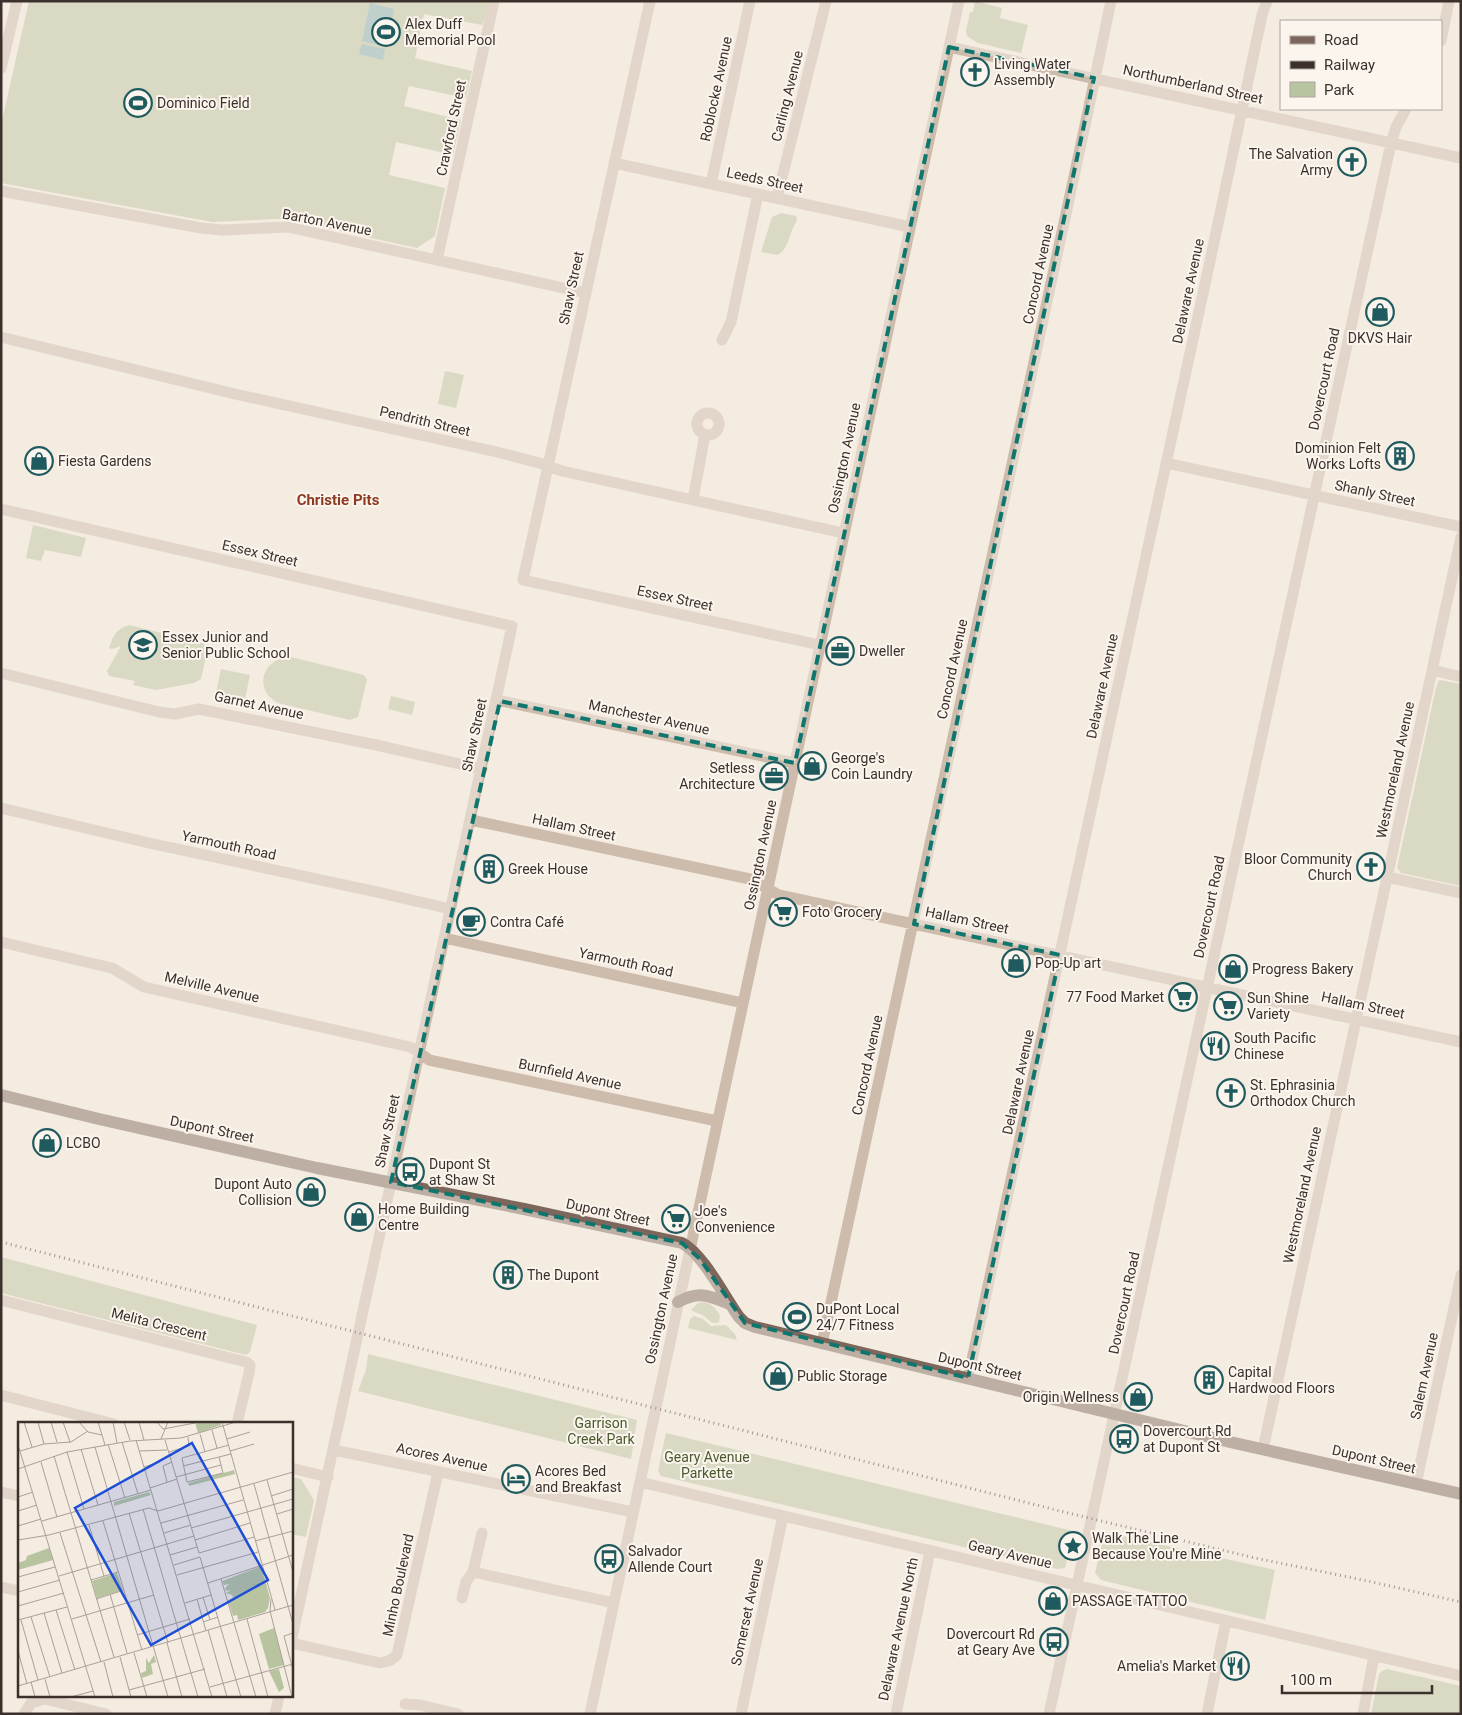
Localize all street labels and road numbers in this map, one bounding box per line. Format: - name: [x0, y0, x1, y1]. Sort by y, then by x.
- street label: Roblocke Avenue: [697, 35, 735, 143]
- street label: Carling Avenue: [768, 49, 806, 143]
- street label: Northumberland Street: [1122, 61, 1265, 107]
- street label: Crawford Street: [433, 78, 469, 177]
- street label: Leeds Street: [725, 164, 805, 196]
- street label: Barton Avenue: [281, 205, 373, 239]
- street label: Concord Avenue: [1020, 222, 1056, 326]
- street label: Delaware Avenue: [1169, 237, 1207, 345]
- street label: Shaw Street: [555, 249, 587, 326]
- street label: Dovercourt Road: [1305, 326, 1343, 432]
- street label: Ossington Avenue: [824, 401, 864, 515]
- street label: Pendrith Street: [378, 403, 472, 439]
- street label: Shanly Street: [1333, 477, 1417, 509]
- street label: Essex Street: [221, 537, 300, 570]
- street label: Essex Street: [636, 582, 715, 614]
- street label: Concord Avenue: [934, 617, 970, 721]
- street label: Delaware Avenue: [1083, 632, 1121, 740]
- street label: Garnet Avenue: [213, 688, 305, 722]
- street label: Shaw Street: [458, 696, 490, 773]
- street label: Manchester Avenue: [587, 696, 711, 738]
- street label: Westmoreland Avenue: [1373, 700, 1417, 840]
- street label: Ossington Avenue: [740, 798, 780, 912]
- street label: Hallam Street: [531, 810, 618, 844]
- street label: Yarmouth Road: [180, 827, 278, 863]
- street label: Dovercourt Road: [1190, 854, 1228, 960]
- street label: Hallam Street: [924, 903, 1011, 937]
- street label: Yarmouth Road: [577, 944, 675, 980]
- street label: Melville Avenue: [163, 968, 261, 1006]
- street label: Hallam Street: [1320, 988, 1407, 1022]
- street label: Concord Avenue: [849, 1013, 885, 1117]
- street label: Delaware Avenue: [999, 1028, 1037, 1136]
- street label: Burnfield Avenue: [517, 1055, 623, 1093]
- street label: Shaw Street: [371, 1092, 403, 1169]
- street label: Dupont Street: [169, 1112, 256, 1146]
- street label: Westmoreland Avenue: [1280, 1125, 1324, 1265]
- street label: Dupont Street: [565, 1195, 652, 1229]
- street label: Dovercourt Road: [1105, 1250, 1143, 1356]
- street label: Ossington Avenue: [641, 1252, 681, 1366]
- street label: Melita Crescent: [110, 1304, 209, 1344]
- street label: Salem Avenue: [1407, 1331, 1441, 1421]
- street label: Dupont Street: [937, 1349, 1024, 1384]
- street label: Acores Avenue: [395, 1440, 489, 1474]
- street label: Dupont Street: [1331, 1442, 1418, 1477]
- street label: Minho Boulevard: [379, 1532, 417, 1638]
- street label: Geary Avenue: [967, 1537, 1053, 1571]
- street label: Delaware Avenue North: [875, 1556, 921, 1702]
- street label: Somerset Avenue: [728, 1557, 766, 1667]

